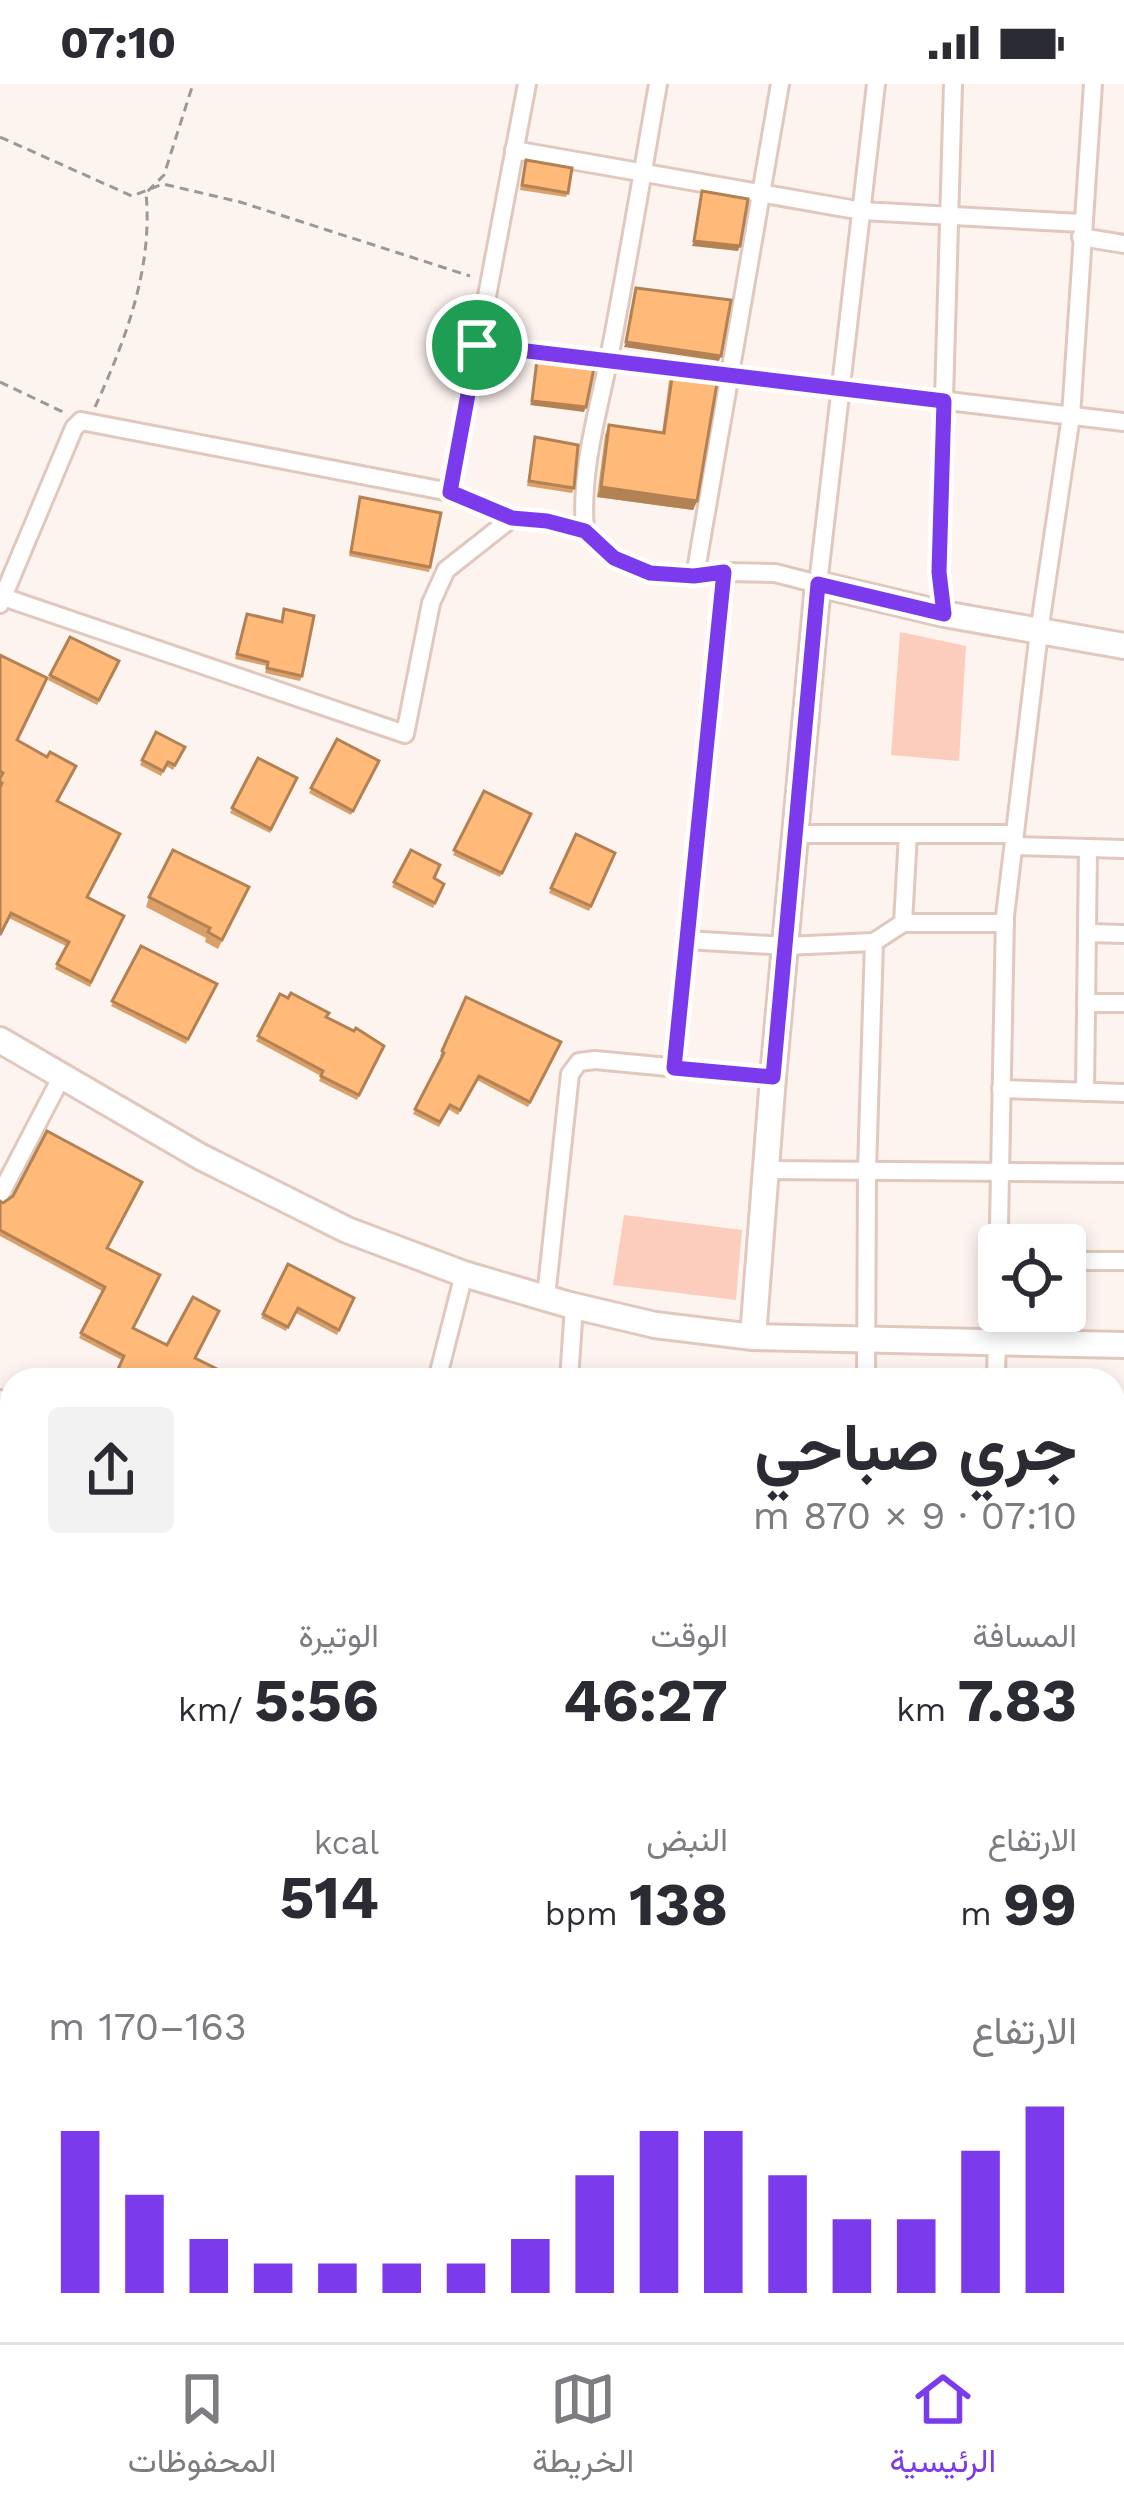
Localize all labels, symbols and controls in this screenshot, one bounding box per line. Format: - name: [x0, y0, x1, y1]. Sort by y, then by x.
- text: 07:10: [60, 16, 176, 69]
- pin: [426, 294, 528, 396]
- icon: arrive: [444, 312, 510, 378]
- map controls: [978, 1224, 1086, 1332]
- button: locate: [978, 1224, 1086, 1332]
- button: share: [48, 1407, 174, 1533]
- text: جري صباحي: [754, 1409, 1077, 1486]
- text: 07:10 · 9 × 870 m: [753, 1493, 1077, 1538]
- text: الوتيرة: [298, 1616, 379, 1655]
- text: الوقت: [650, 1616, 728, 1655]
- text: المسافة: [972, 1616, 1077, 1655]
- text: 5:56: [254, 1665, 379, 1736]
- text: 46:27: [563, 1665, 728, 1736]
- text: 7.83: [958, 1665, 1077, 1736]
- text: /km: [178, 1690, 254, 1729]
- text: km: [896, 1690, 958, 1729]
- text: النبض: [646, 1820, 728, 1859]
- text: الارتفاع: [987, 1820, 1077, 1859]
- text: kcal: [314, 1823, 379, 1862]
- text: 514: [279, 1862, 379, 1933]
- text: 138: [629, 1869, 728, 1940]
- text: 99: [1003, 1869, 1077, 1940]
- text: bpm: [545, 1894, 629, 1933]
- text: m: [960, 1894, 1003, 1933]
- text: 163–170 m: [48, 2004, 247, 2049]
- text: الارتفاع: [971, 2008, 1077, 2053]
- tab: المحفوظات: [128, 2366, 276, 2490]
- tab: الخريطة: [532, 2366, 634, 2490]
- tab: الرئيسية: [890, 2366, 996, 2490]

